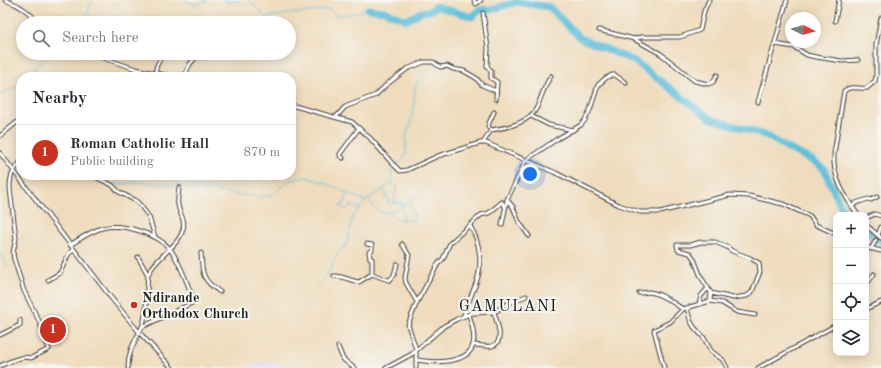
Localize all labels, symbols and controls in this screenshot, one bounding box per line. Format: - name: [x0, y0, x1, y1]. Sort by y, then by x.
- north arrow: [785, 12, 821, 48]
- search box: [16, 16, 296, 60]
- icon: search: [30, 27, 52, 49]
- text: Search here: [62, 31, 139, 46]
- text: Nearby: [32, 90, 87, 107]
- text: Roman Catholic Hall: [70, 137, 209, 152]
- text: 1: [41, 146, 49, 159]
- text: 870 m: [243, 146, 280, 159]
- text: Public building: [70, 155, 154, 168]
- your location: [520, 164, 540, 184]
- map controls: [833, 212, 869, 356]
- button: +: [833, 212, 869, 248]
- button: −: [833, 248, 869, 284]
- button: locate: [833, 284, 869, 320]
- place label: Ndirande Orthodox Church: [142, 291, 249, 321]
- district label: GAMULANI: [459, 299, 557, 315]
- marker: Ndirande Orthodox Church: [129, 300, 139, 310]
- pin: 1: [40, 315, 66, 345]
- button: layers: [833, 320, 869, 356]

